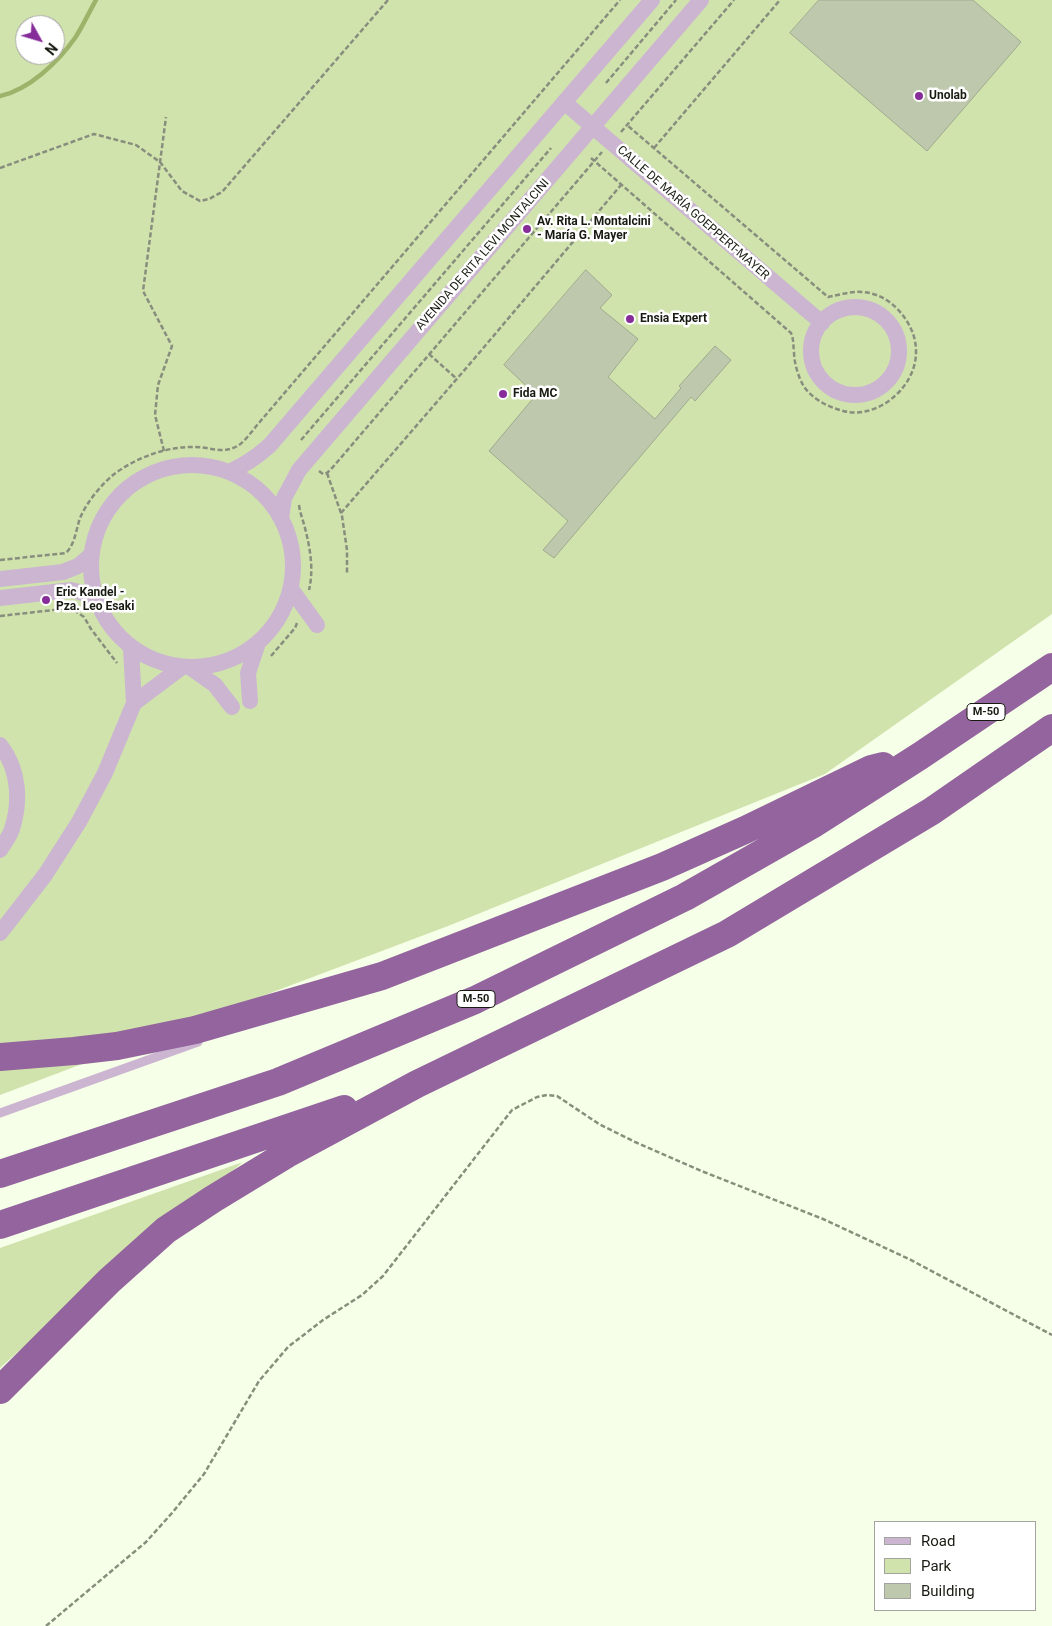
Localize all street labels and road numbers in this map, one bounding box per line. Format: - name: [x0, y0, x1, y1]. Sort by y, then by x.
- street label: CALLE DE MARÍA GOEPPERT-MAYER: [614, 143, 772, 283]
- street label: AVENIDA DE RITA LEVI MONTALCINI: [413, 176, 553, 334]
- road number: M-50: [967, 704, 1005, 720]
- road number: M-50: [457, 991, 495, 1008]

